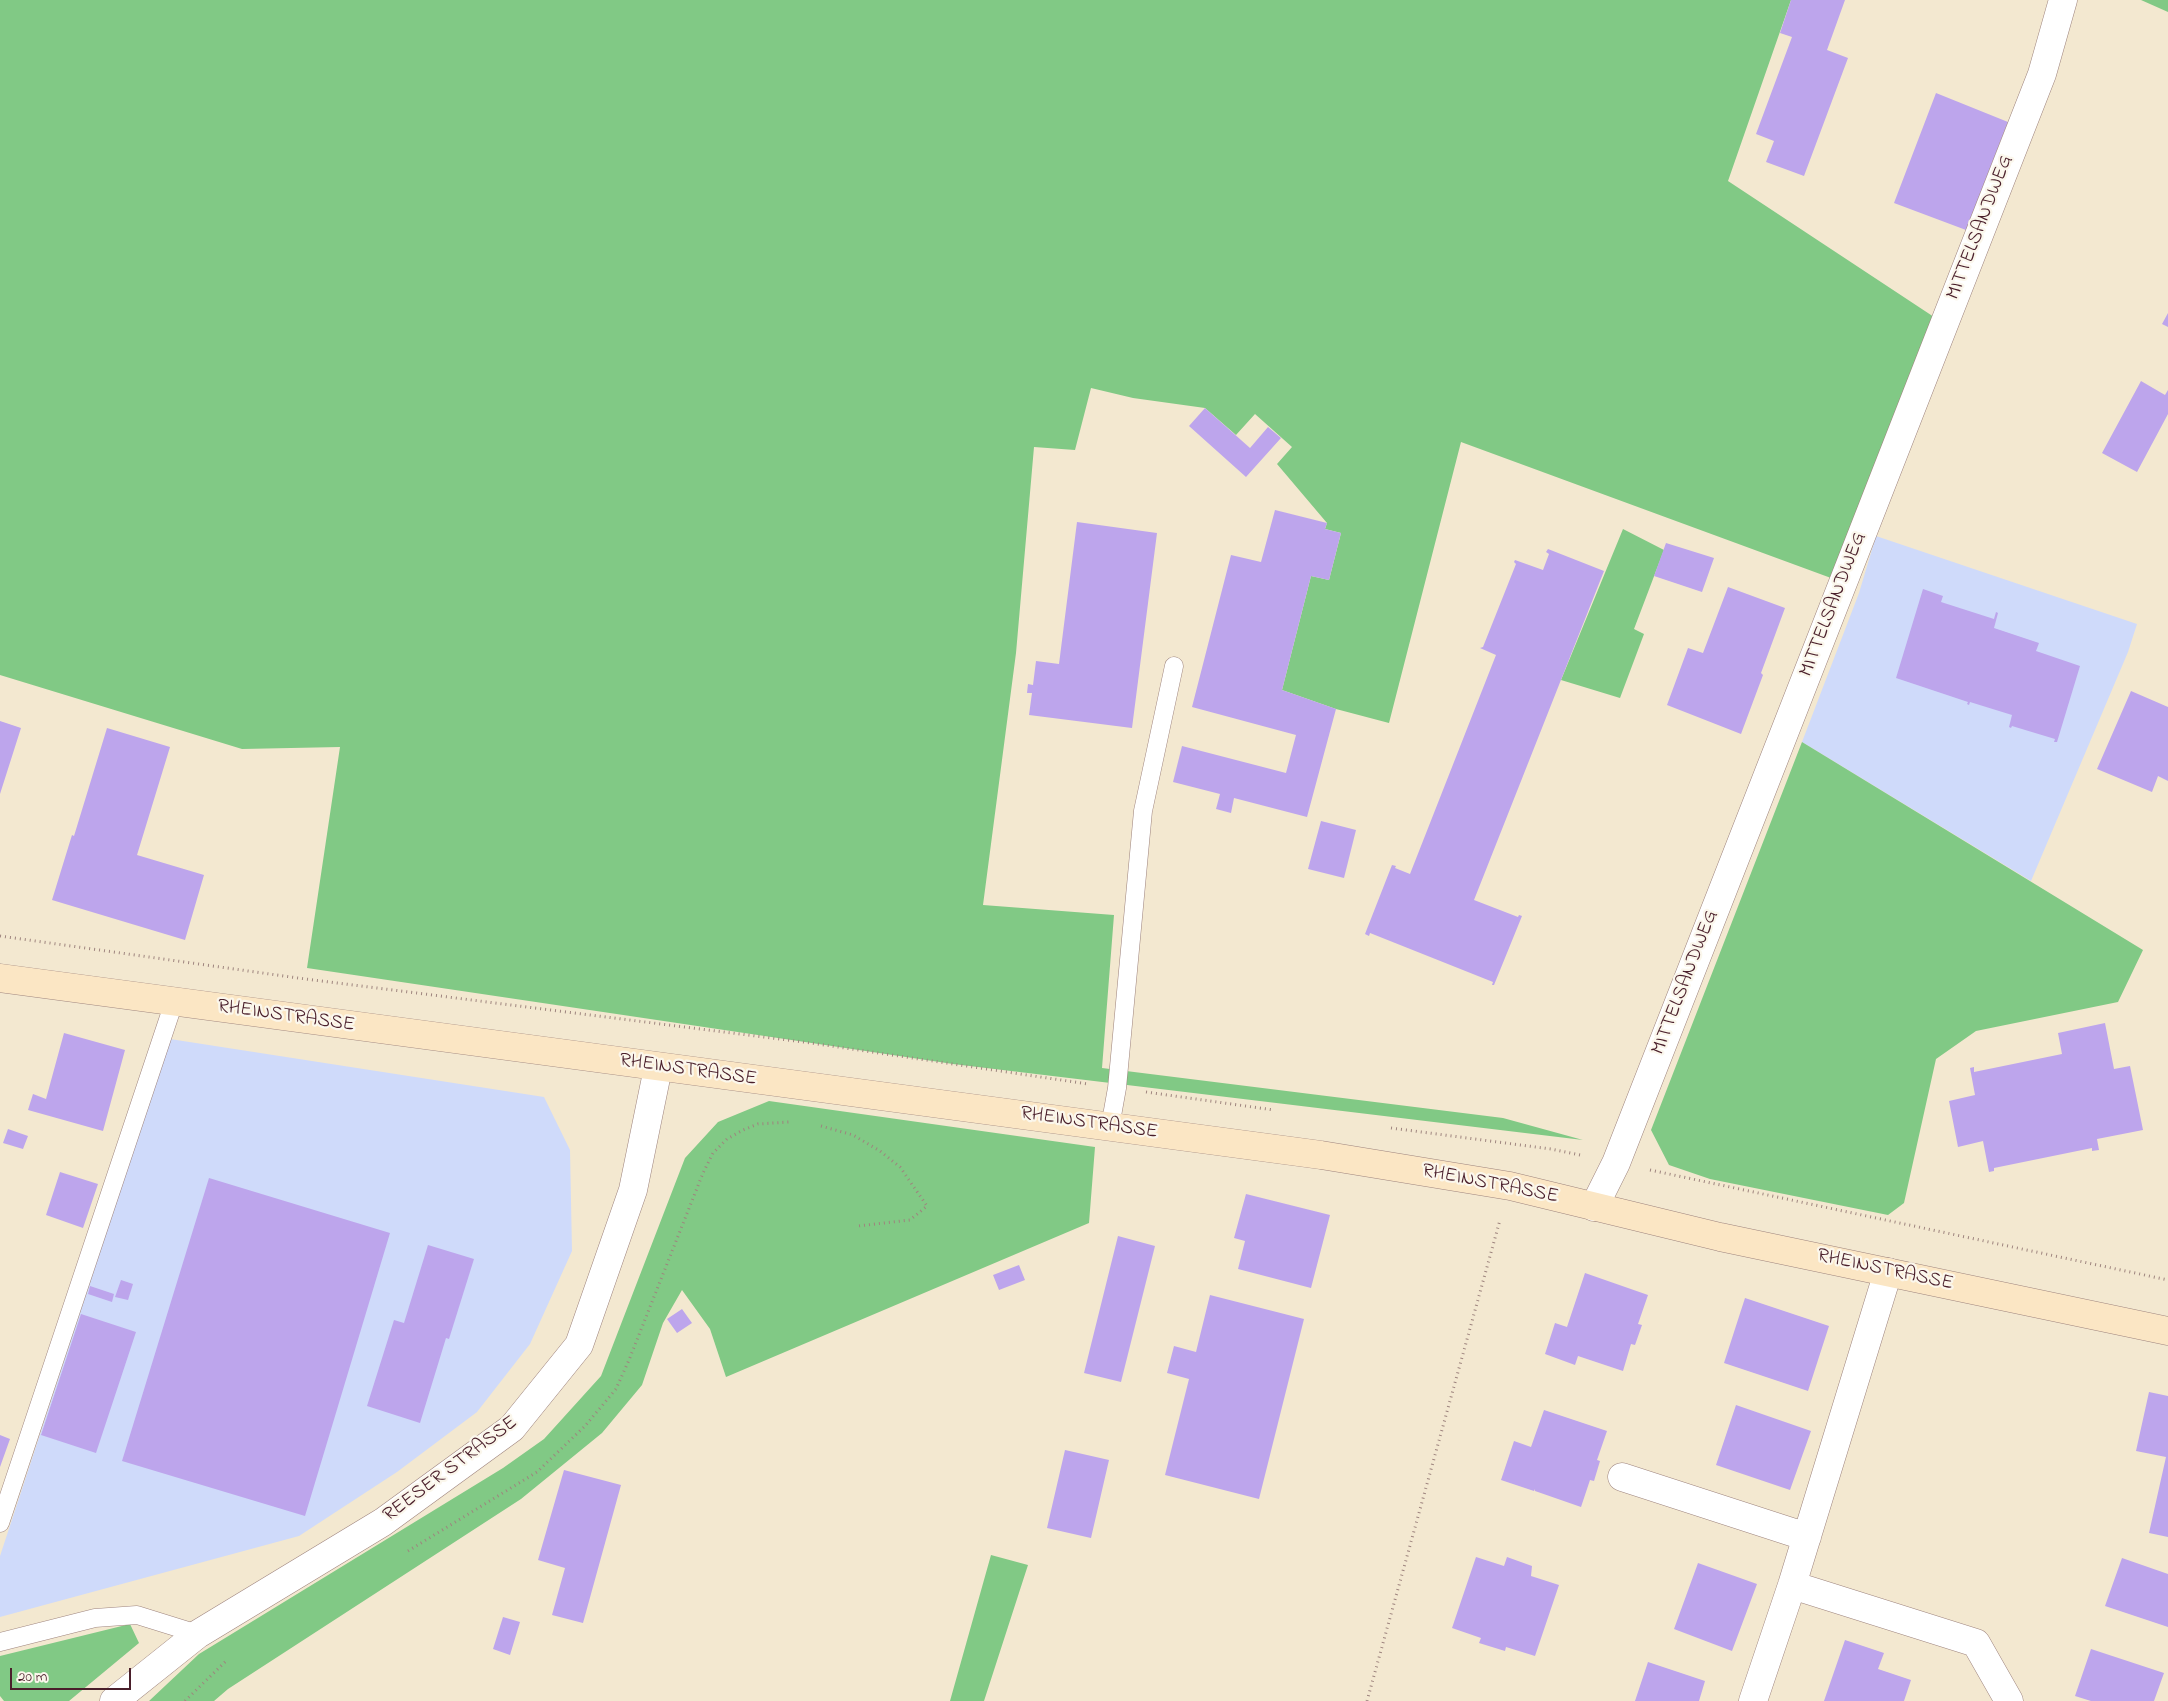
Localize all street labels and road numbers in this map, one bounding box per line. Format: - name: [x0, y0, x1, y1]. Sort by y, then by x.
- street label: MITTELSANDWEG: [1942, 152, 2020, 304]
- street label: MITTELSANDWEG: [1795, 529, 1873, 681]
- street label: MITTELSANDWEG: [1647, 907, 1725, 1059]
- street label: RHEINSTRASSE: [216, 995, 356, 1039]
- street label: RHEINSTRASSE: [618, 1049, 758, 1093]
- street label: RHEINSTRASSE: [1019, 1102, 1159, 1146]
- street label: RHEINSTRASSE: [1420, 1160, 1560, 1210]
- street label: RHEINSTRASSE: [1815, 1245, 1955, 1297]
- street label: REESER STRASSE: [379, 1412, 523, 1528]

